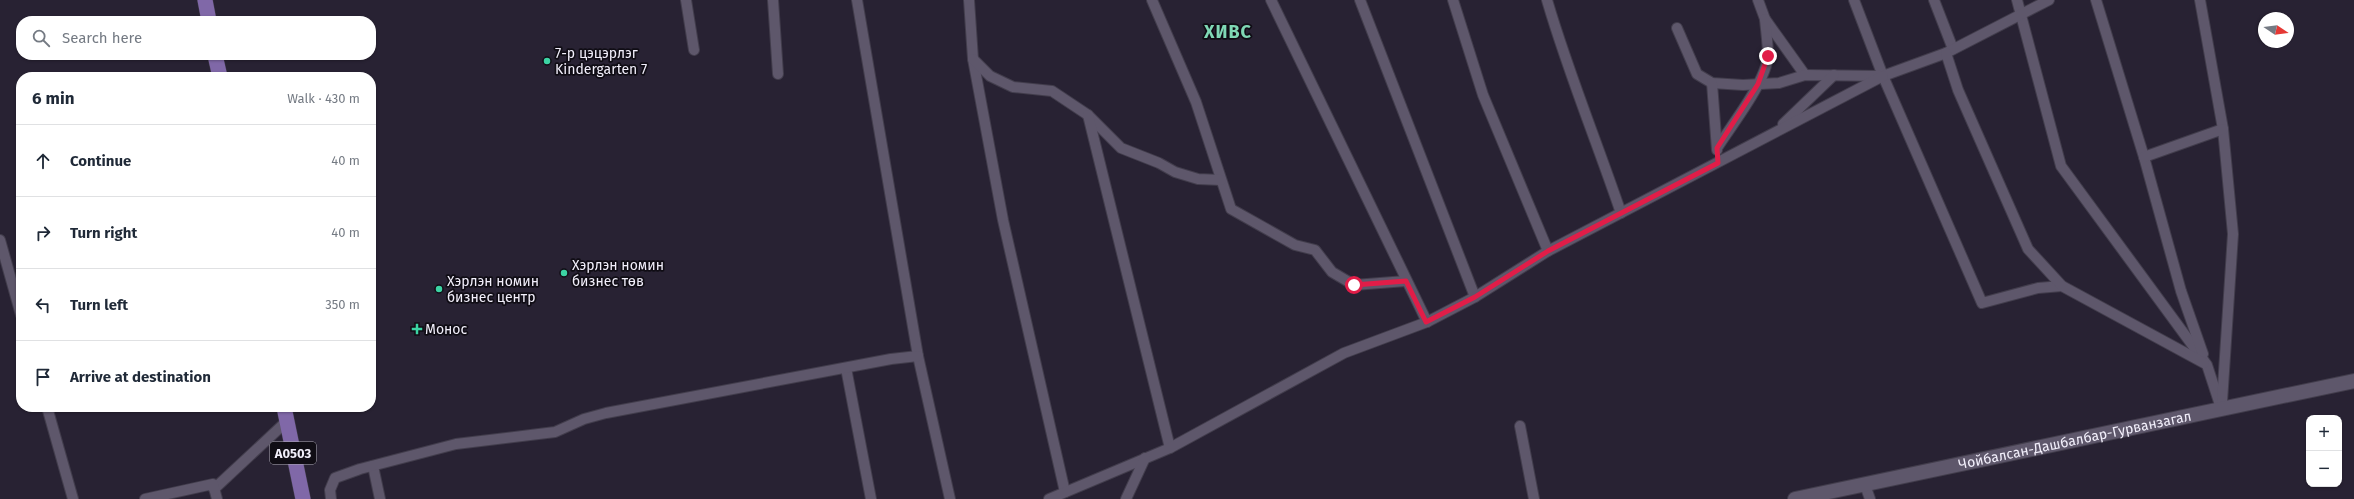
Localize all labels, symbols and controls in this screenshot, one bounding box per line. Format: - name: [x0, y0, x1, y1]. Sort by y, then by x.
- north arrow: [2258, 12, 2294, 48]
- search box: [16, 16, 376, 60]
- district label: ХИВС: [1203, 21, 1252, 43]
- icon: search: [30, 27, 52, 49]
- text: Search here: [62, 29, 142, 47]
- place label: 7-р цэцэрлэг Kindergarten 7: [555, 45, 647, 78]
- route end: [1759, 47, 1777, 65]
- marker: 7-р цэцэрлэг Kindergarten 7: [542, 56, 552, 66]
- text: 6 min: [32, 88, 75, 109]
- text: Walk · 430 m: [287, 91, 360, 106]
- icon: ahead: [32, 150, 54, 172]
- text: Continue: [70, 152, 131, 170]
- text: 40 m: [331, 153, 360, 168]
- icon: right: [32, 222, 54, 244]
- text: Turn right: [70, 224, 137, 242]
- text: 40 m: [331, 225, 360, 240]
- place label: Хэрлэн номин бизнес төв: [572, 257, 664, 290]
- marker: Хэрлэн номин бизнес төв: [559, 268, 569, 278]
- place label: Хэрлэн номин бизнес центр: [447, 273, 539, 306]
- route start: [1345, 276, 1363, 294]
- marker: Хэрлэн номин бизнес центр: [434, 284, 444, 294]
- icon: left: [32, 294, 54, 316]
- text: Turn left: [70, 296, 128, 314]
- text: 350 m: [325, 297, 360, 312]
- place label: Монос: [425, 321, 468, 338]
- marker: Монос: [412, 324, 422, 334]
- icon: arrive: [32, 366, 54, 388]
- text: Arrive at destination: [70, 368, 211, 386]
- street label: Чойбалсан-Дашбалбар-Гурванзагал: [1957, 408, 2193, 473]
- map controls: [2306, 415, 2342, 487]
- button: +: [2306, 415, 2342, 451]
- road number: A0503: [270, 442, 316, 464]
- button: −: [2306, 451, 2342, 487]

